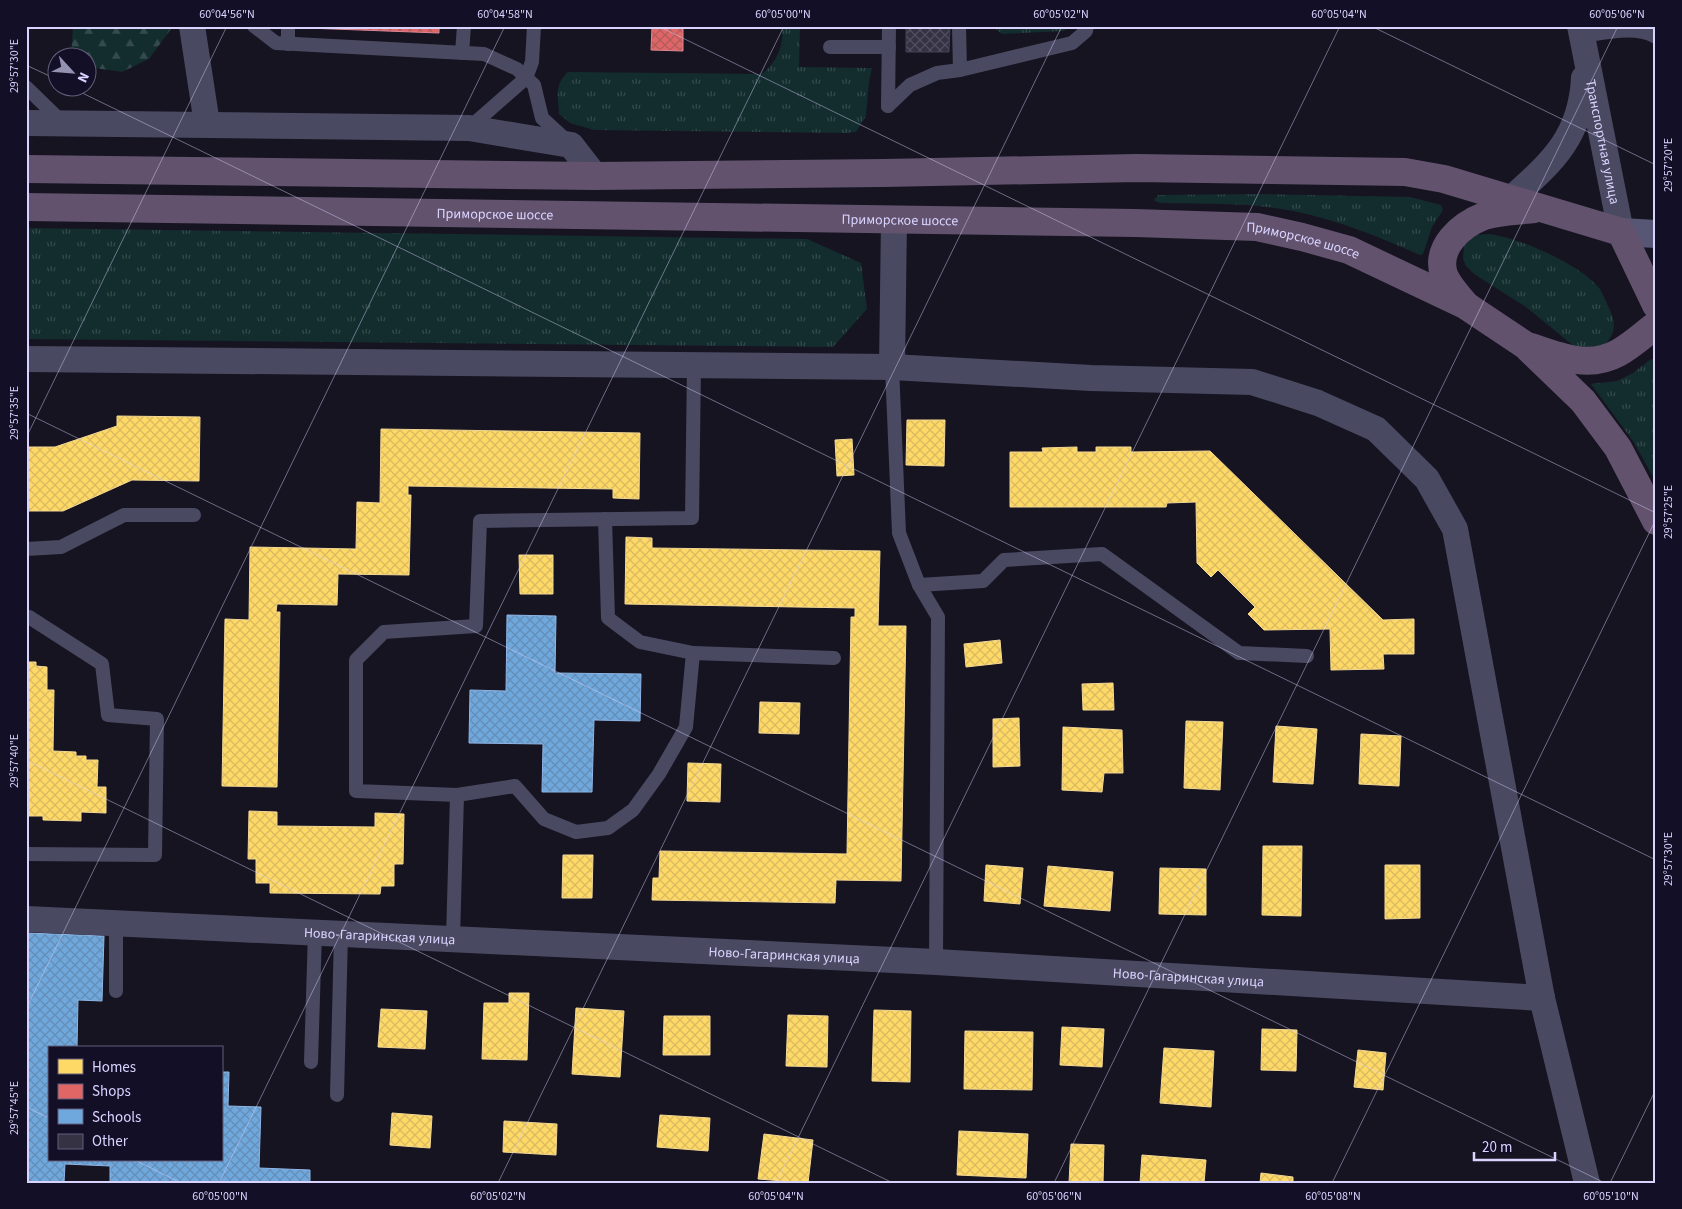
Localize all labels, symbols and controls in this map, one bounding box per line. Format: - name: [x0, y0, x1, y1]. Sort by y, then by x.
- text: 60°04'56"N: [199, 6, 255, 23]
- text: 60°04'58"N: [477, 6, 533, 23]
- text: 60°05'00"N: [755, 6, 811, 23]
- text: 60°05'02"N: [1033, 6, 1089, 23]
- text: 60°05'04"N: [1311, 6, 1367, 23]
- text: 60°05'06"N: [1589, 6, 1645, 23]
- text: 29°57'30"E: [6, 39, 23, 93]
- north arrow: [48, 48, 98, 98]
- text: N: [72, 69, 94, 86]
- street label: Транспортная улица: [1580, 78, 1624, 206]
- text: 29°57'20"E: [1660, 138, 1677, 192]
- street label: Приморское шоссе: [436, 204, 553, 226]
- street label: Приморское шоссе: [841, 210, 958, 231]
- street label: Приморское шоссе: [1246, 218, 1363, 265]
- text: 29°57'35"E: [6, 386, 23, 440]
- text: 29°57'25"E: [1660, 485, 1677, 539]
- text: 29°57'40"E: [6, 734, 23, 788]
- text: 29°57'30"E: [1660, 832, 1677, 886]
- street label: Ново-Гагаринская улица: [303, 923, 456, 950]
- street label: Ново-Гагаринская улица: [708, 942, 860, 969]
- street label: Ново-Гагаринская улица: [1112, 964, 1265, 992]
- legend: [48, 1046, 222, 1162]
- text: Homes: [92, 1057, 136, 1078]
- text: 29°57'45"E: [6, 1081, 23, 1135]
- text: Shops: [92, 1081, 131, 1102]
- text: Schools: [92, 1107, 141, 1128]
- scale bar: [1474, 1129, 1556, 1161]
- text: Other: [92, 1131, 129, 1152]
- text: 20 m: [1482, 1137, 1512, 1158]
- text: 60°05'00"N: [192, 1188, 248, 1205]
- text: 60°05'02"N: [470, 1188, 526, 1205]
- text: 60°05'04"N: [748, 1188, 804, 1205]
- text: 60°05'06"N: [1026, 1188, 1082, 1205]
- text: 60°05'08"N: [1305, 1188, 1361, 1205]
- text: 60°05'10"N: [1583, 1188, 1639, 1205]

